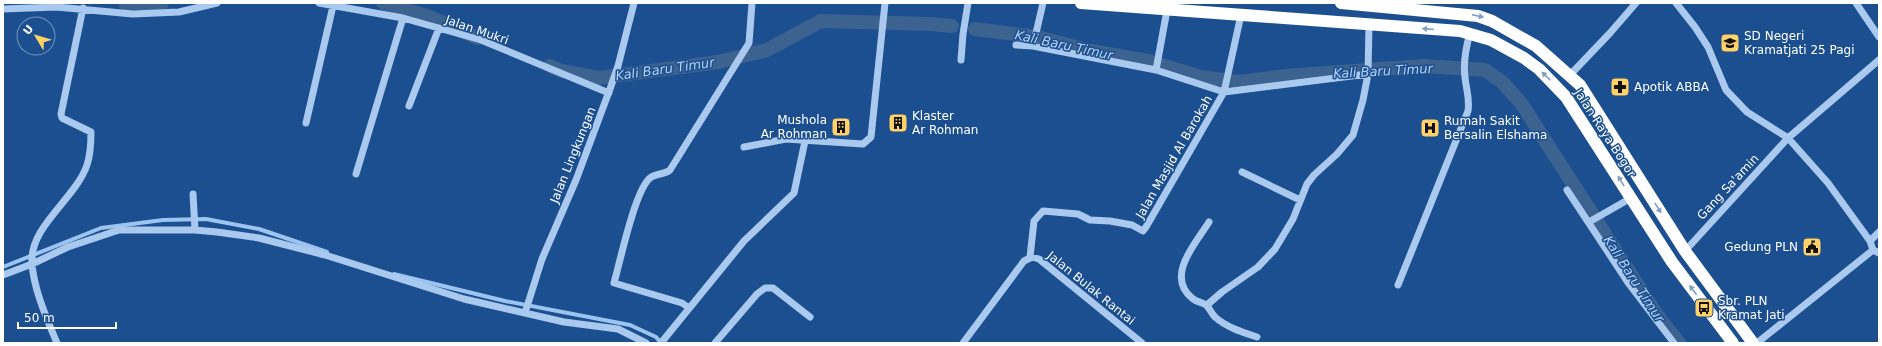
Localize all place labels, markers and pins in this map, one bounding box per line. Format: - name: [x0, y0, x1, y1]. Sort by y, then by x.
- place label: SD Negeri Kramatjati 25 Pagi: [1744, 29, 1855, 57]
- school or university icon: SD Negeri Kramatjati 25 Pagi: [1719, 32, 1741, 54]
- pharmacy icon: Apotik ABBA: [1609, 76, 1631, 98]
- place label: Apotik ABBA: [1634, 80, 1710, 94]
- place label: Klaster Ar Rohman: [912, 109, 978, 137]
- building icon: Klaster Ar Rohman: [887, 112, 909, 134]
- place label: Mushola Ar Rohman: [761, 113, 827, 141]
- place label: Rumah Sakit Bersalin Elshama: [1444, 114, 1547, 142]
- building icon: Mushola Ar Rohman: [830, 116, 852, 138]
- hospital icon: Rumah Sakit Bersalin Elshama: [1419, 117, 1441, 139]
- public building icon: Gedung PLN: [1801, 236, 1823, 258]
- place label: Gedung PLN: [1724, 240, 1798, 254]
- place label: Sbr. PLN Kramat Jati: [1718, 294, 1785, 322]
- bus stop icon: Sbr. PLN Kramat Jati: [1693, 297, 1715, 319]

